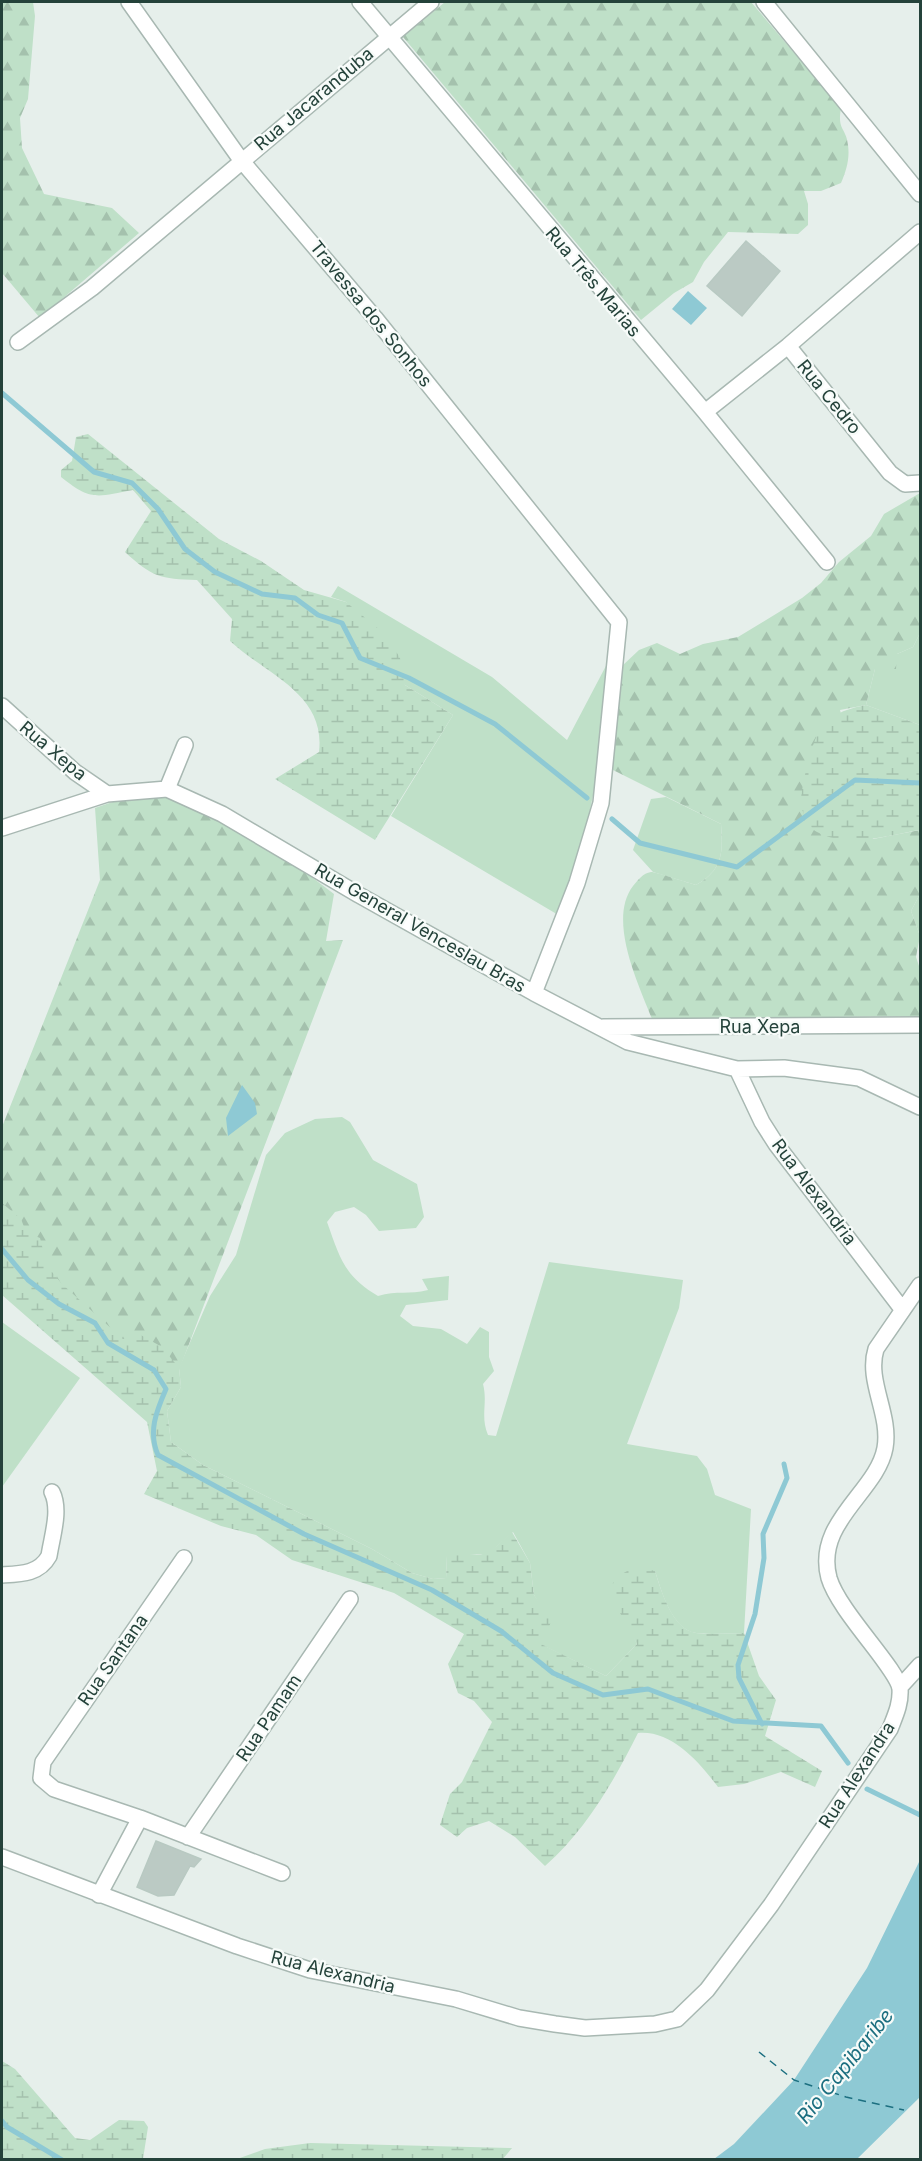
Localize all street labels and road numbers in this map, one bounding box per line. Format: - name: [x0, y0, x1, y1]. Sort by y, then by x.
- street label: Rua Jacaranduba: [250, 43, 377, 154]
- street label: Rua Três Marias: [541, 222, 645, 341]
- street label: Travessa dos Sonhos: [306, 236, 437, 391]
- street label: Rua Cedro: [793, 355, 866, 438]
- street label: Rua Xepa: [16, 717, 91, 785]
- street label: Rua General Venceslau Bras: [311, 858, 529, 997]
- street label: Rua Xepa: [720, 1016, 800, 1037]
- street label: Rua Alexandria: [768, 1135, 861, 1249]
- street label: Rua Santana: [73, 1610, 152, 1709]
- street label: Rua Pamam: [232, 1670, 305, 1765]
- street label: Rua Alexandra: [814, 1718, 899, 1832]
- street label: Rua Alexandria: [269, 1946, 397, 1997]

